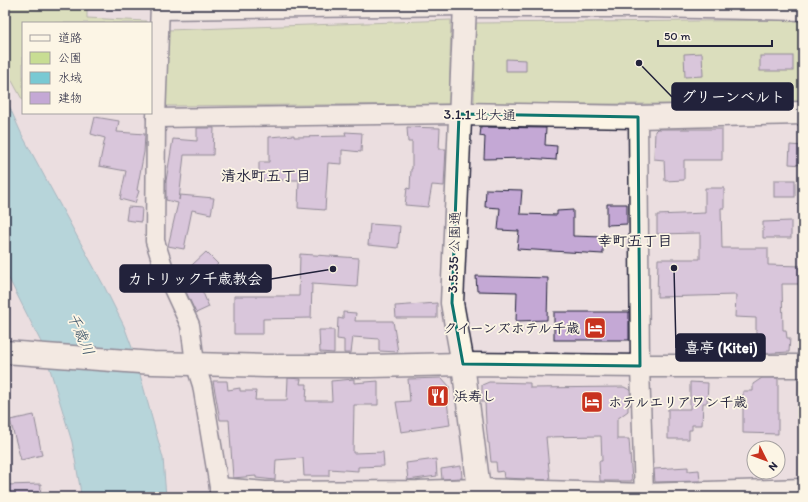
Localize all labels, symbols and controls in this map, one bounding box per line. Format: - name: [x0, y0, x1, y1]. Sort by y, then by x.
- legend: [22, 22, 152, 114]
- scale bar: [658, 22, 772, 48]
- text: 50 m: [664, 29, 690, 43]
- text: 道路: [58, 31, 82, 45]
- text: 公園: [58, 51, 82, 65]
- text: 水域: [58, 71, 82, 85]
- callout: グリーンベルト: [672, 83, 793, 110]
- text: グリーンベルト: [681, 88, 785, 106]
- text: 建物: [58, 91, 82, 105]
- street label: 3.1.1 北大通: [444, 106, 516, 124]
- district label: 清水町五丁目: [221, 167, 311, 185]
- street label: 3.5.35 公園通: [444, 211, 464, 293]
- district label: 幸町五丁目: [597, 232, 673, 250]
- callout: カトリック千歳教会: [120, 265, 271, 292]
- text: カトリック千歳教会: [127, 270, 263, 288]
- water label: 千歳川: [64, 310, 98, 358]
- hotel icon: クイーンズホテル千歳: [582, 315, 608, 341]
- place label: クイーンズホテル千歳: [443, 320, 580, 337]
- callout: 喜亭 (Kitei): [676, 334, 765, 361]
- text: 喜亭 (Kitei): [684, 339, 758, 358]
- restaurant icon: 浜寿し: [425, 383, 451, 409]
- place label: 浜寿し: [454, 388, 496, 405]
- hotel icon: ホテルエリアワン千歳: [579, 389, 605, 415]
- place label: ホテルエリアワン千歳: [608, 394, 747, 411]
- north arrow: [746, 440, 786, 480]
- text: N: [766, 459, 780, 473]

